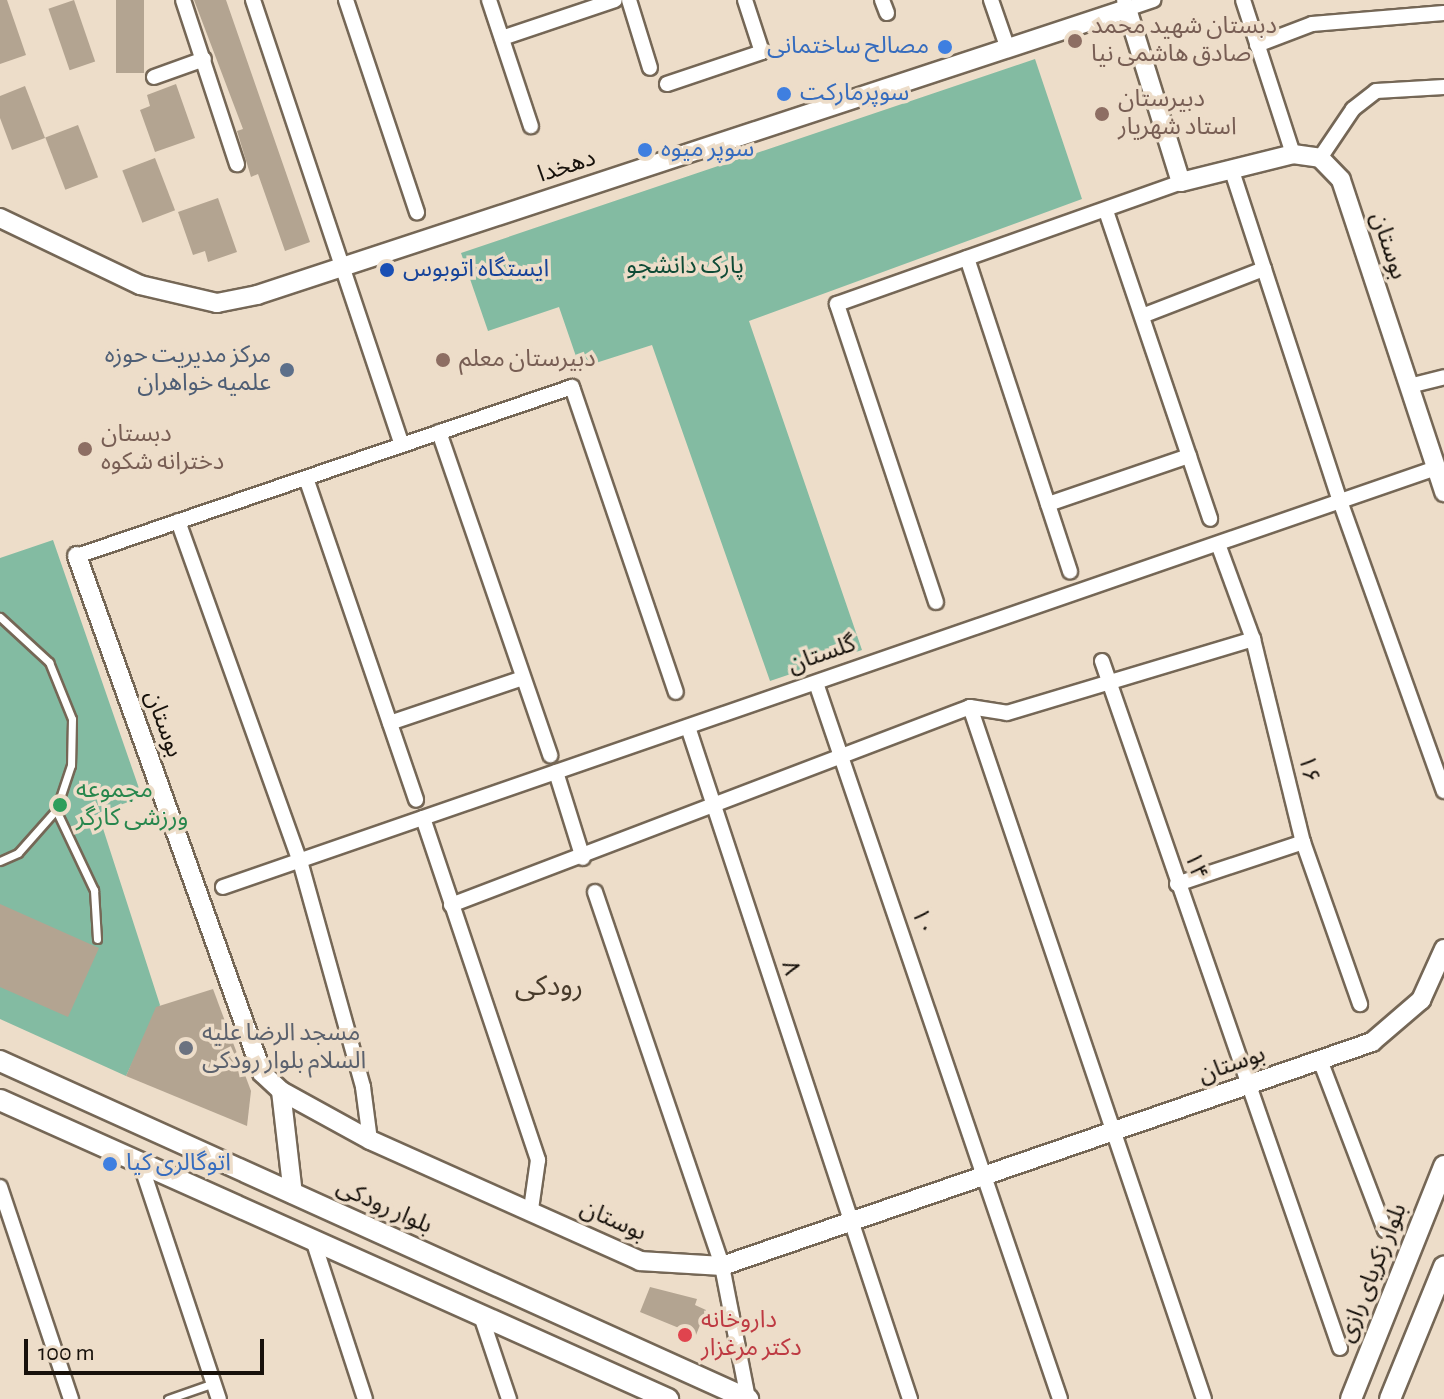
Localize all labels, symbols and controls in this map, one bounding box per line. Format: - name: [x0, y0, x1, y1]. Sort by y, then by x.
- place label: دبستان شهید محمد صادق هاشمی نیا: [1091, 13, 1277, 69]
- marker: دبستان شهید محمد صادق هاشمی نیا: [1066, 32, 1084, 50]
- place label: مصالح ساختمانی: [767, 33, 929, 61]
- marker: مصالح ساختمانی: [936, 38, 954, 56]
- place label: سوپرمارکت: [800, 80, 909, 108]
- marker: سوپرمارکت: [775, 85, 793, 103]
- place label: دبیرستان استاد شهریار: [1118, 86, 1237, 142]
- marker: دبیرستان استاد شهریار: [1093, 105, 1111, 123]
- place label: سوپر میوه: [661, 136, 754, 164]
- marker: سوپر میوه: [636, 141, 654, 159]
- street label: دهخدا: [534, 144, 600, 190]
- street label: بوستان: [1364, 209, 1412, 283]
- park label: پارک دانشجو: [626, 253, 744, 281]
- place label: ایستگاه اتوبوس: [403, 256, 549, 284]
- marker: ایستگاه اتوبوس: [378, 261, 396, 279]
- place label: مرکز مدیریت حوزه علمیه خواهران: [105, 342, 271, 398]
- place label: دبیرستان معلم: [459, 346, 596, 374]
- marker: دبیرستان معلم: [434, 351, 452, 369]
- marker: مرکز مدیریت حوزه علمیه خواهران: [278, 361, 296, 379]
- place label: دبستان دخترانه شکوه: [101, 421, 224, 477]
- marker: دبستان دخترانه شکوه: [76, 440, 94, 458]
- street label: گلستان: [784, 630, 860, 680]
- street label: بوستان: [138, 687, 188, 761]
- street label: ۱۶: [1291, 752, 1325, 786]
- place label: مجموعه ورزشی کارگر: [76, 777, 188, 833]
- marker: مجموعه ورزشی کارگر: [51, 796, 69, 814]
- street label: ۱۴: [1177, 848, 1213, 884]
- street label: ۱۰: [904, 904, 940, 940]
- street label: ۸: [774, 957, 806, 979]
- district label: رودکی: [515, 970, 583, 1004]
- place label: مسجد الرضا علیه السلام بلوار رودکی: [202, 1020, 366, 1076]
- marker: مسجد الرضا علیه السلام بلوار رودکی: [177, 1039, 195, 1057]
- street label: بوستان: [1195, 1040, 1269, 1090]
- place label: اتوگالری کیا: [126, 1150, 231, 1178]
- marker: اتوگالری کیا: [101, 1155, 119, 1173]
- street label: بلوار رودکی: [332, 1173, 436, 1241]
- street label: بوستان: [576, 1194, 650, 1248]
- street label: بلوار زکریای رازی: [1332, 1199, 1414, 1347]
- place label: داروخانه دکتر مرغزار: [701, 1307, 802, 1363]
- scale bar: [28, 1323, 268, 1373]
- marker: داروخانه دکتر مرغزار: [676, 1326, 694, 1344]
- text: 100 m: [38, 1341, 95, 1365]

